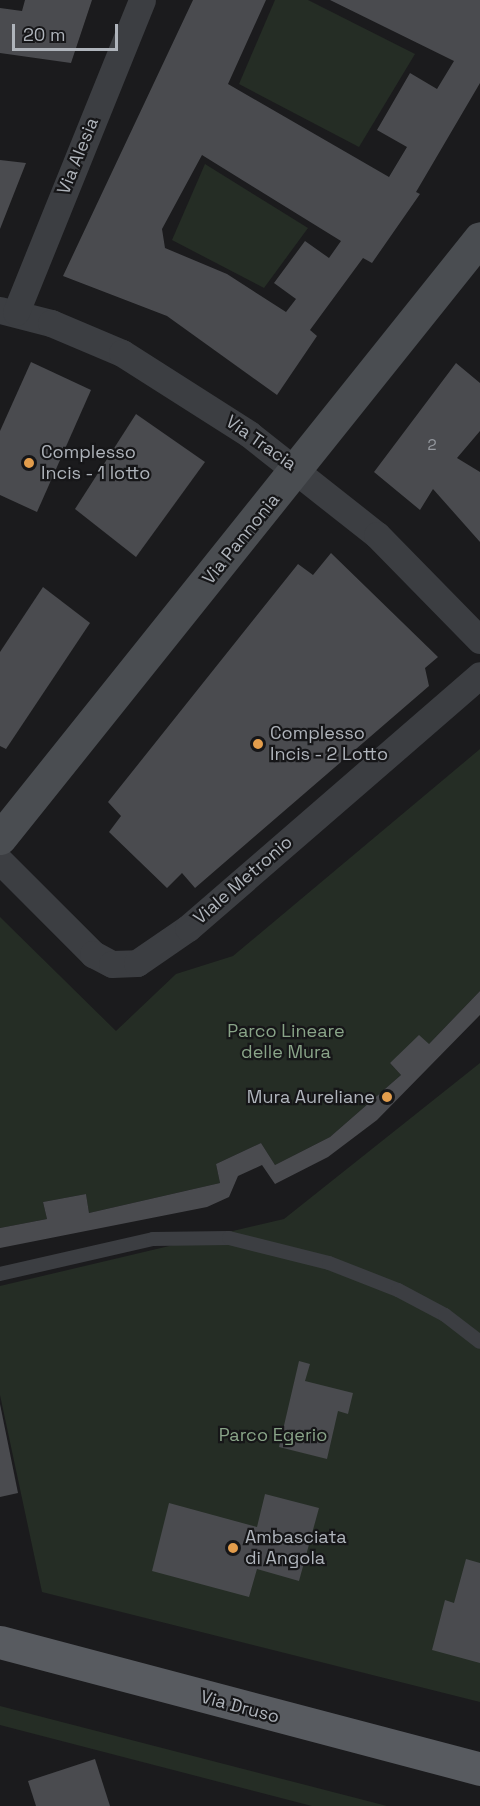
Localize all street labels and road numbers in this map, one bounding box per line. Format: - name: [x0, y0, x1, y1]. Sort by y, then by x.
- street label: Via Alesia: [53, 114, 103, 198]
- street label: Via Tracia: [221, 411, 301, 475]
- street label: Via Pannonia: [198, 489, 284, 589]
- street label: Viale Metronio: [189, 831, 297, 929]
- street label: Via Druso: [198, 1686, 282, 1728]

